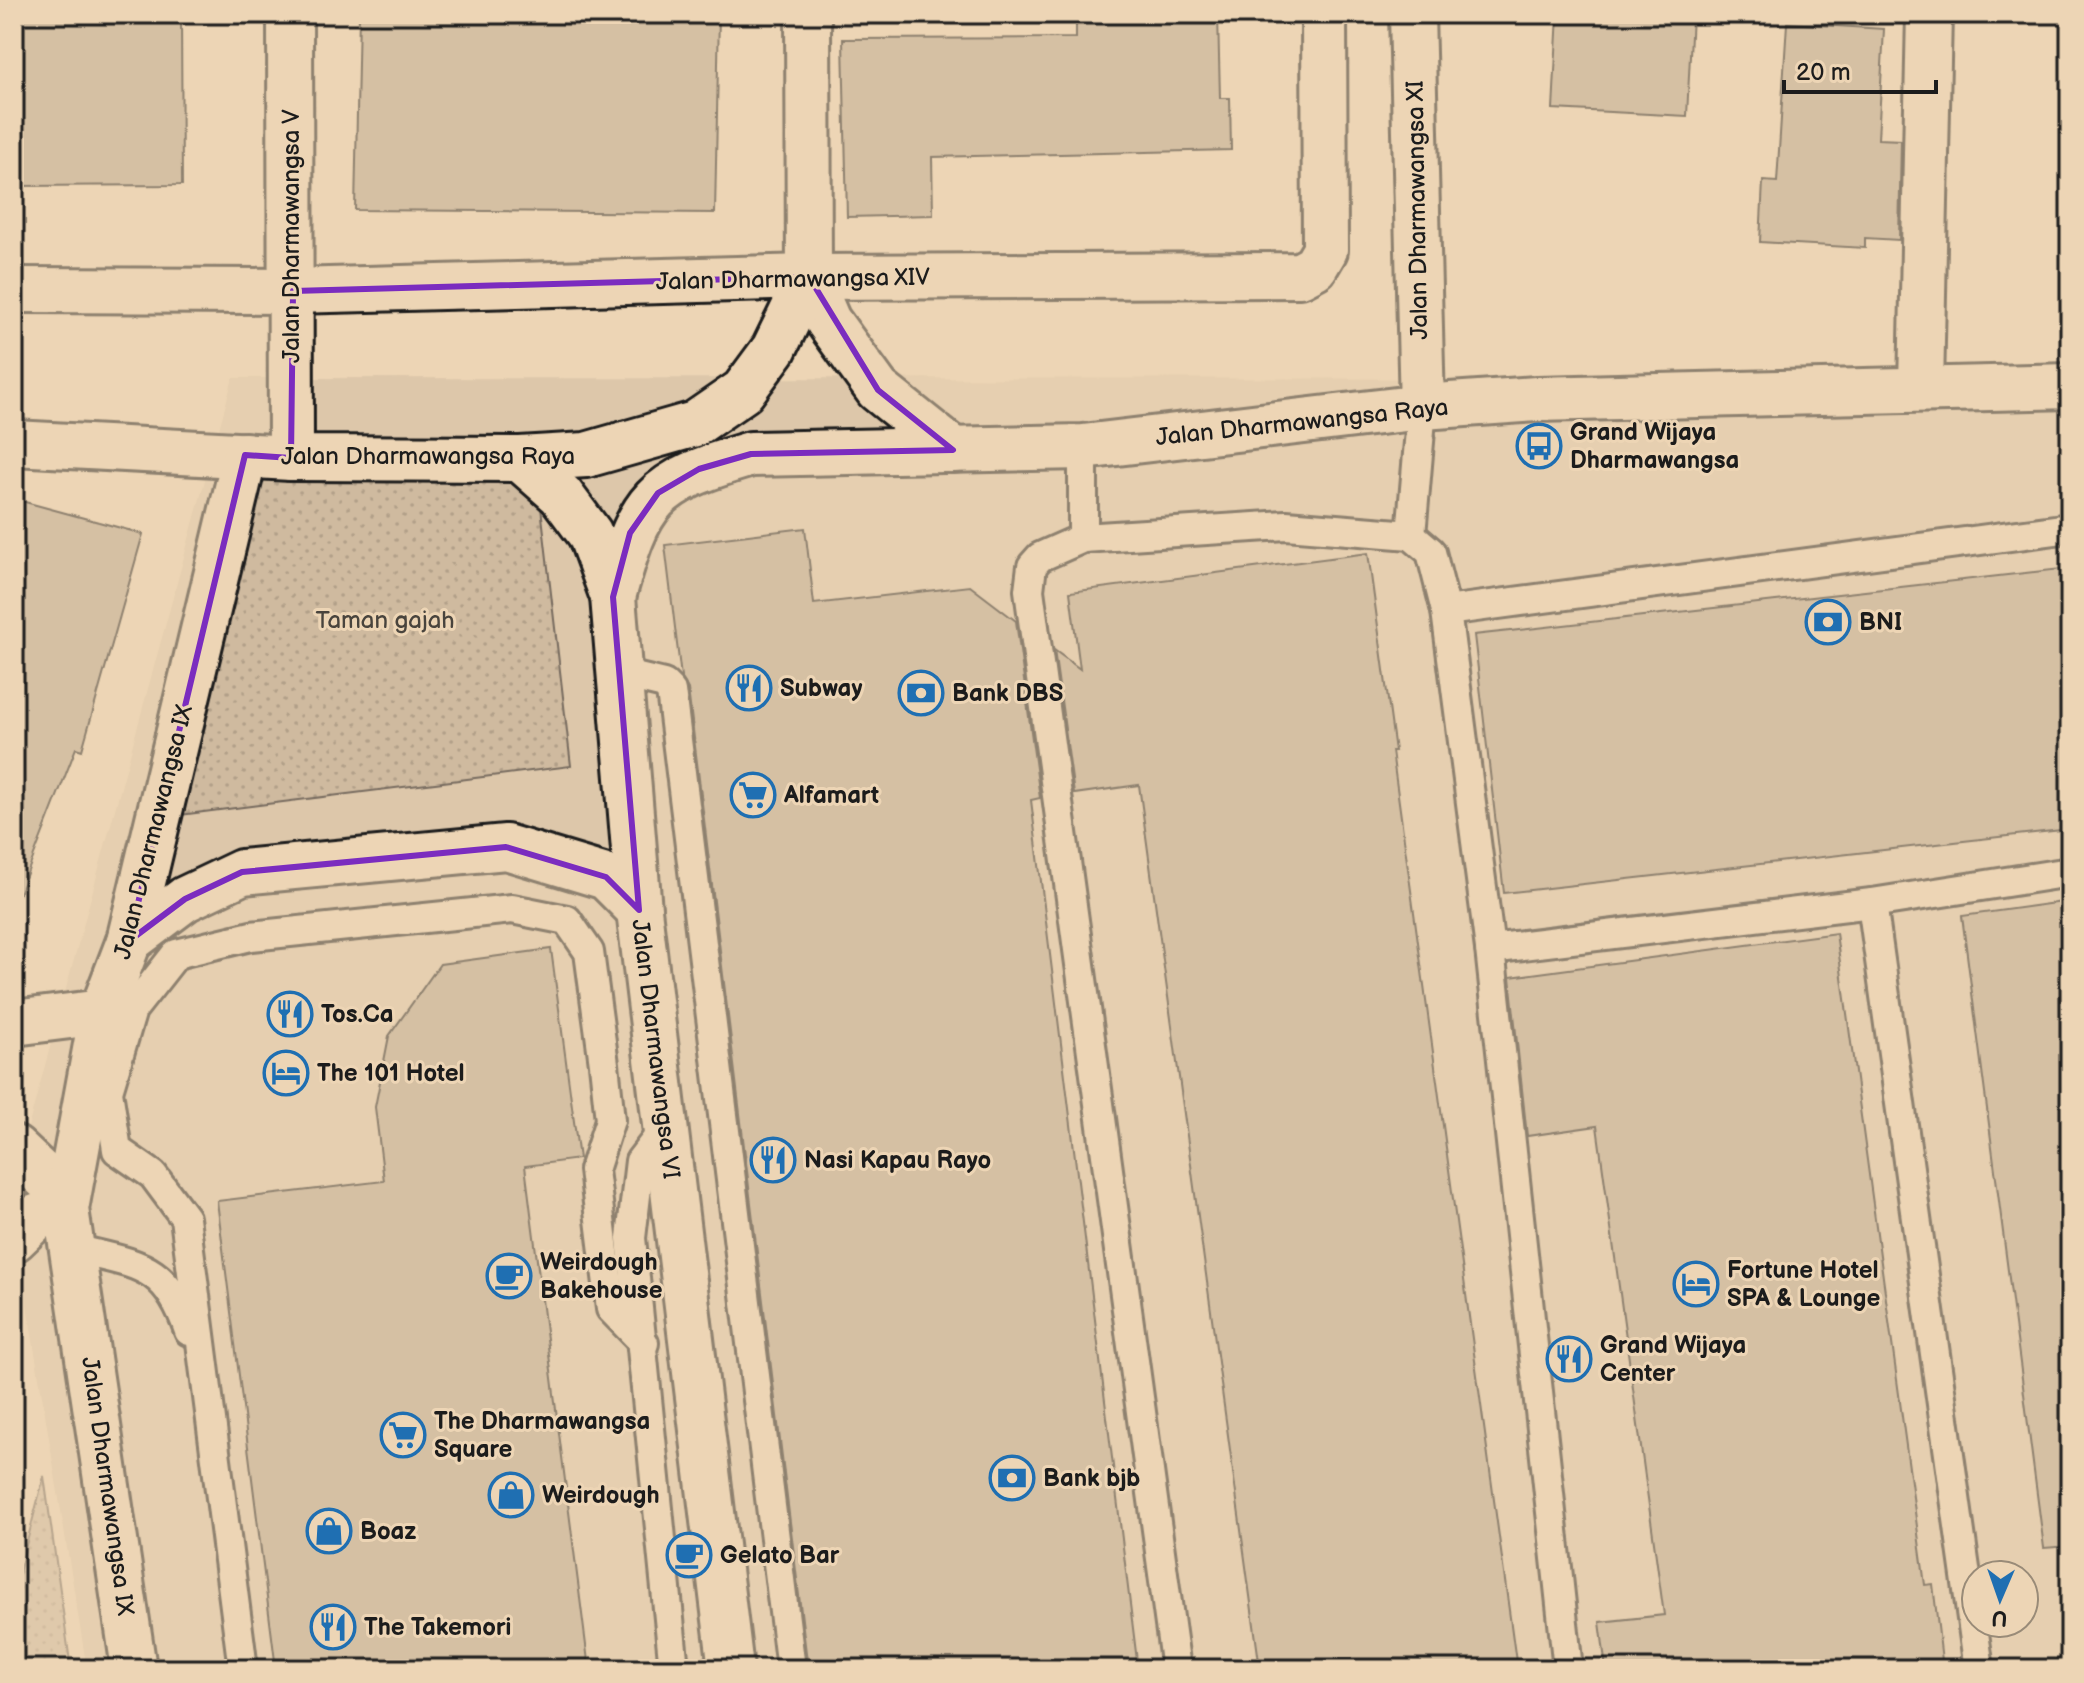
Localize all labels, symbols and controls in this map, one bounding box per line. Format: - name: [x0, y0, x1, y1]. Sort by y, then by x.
- scale bar: [1784, 44, 1936, 94]
- text: 20 m: [1796, 58, 1851, 87]
- street label: Jalan Dharmawangsa XI: [1401, 80, 1434, 340]
- street label: Jalan Dharmawangsa V: [277, 109, 306, 363]
- street label: Jalan Dharmawangsa XIV: [656, 263, 930, 296]
- street label: Jalan Dharmawangsa Raya: [1154, 393, 1450, 452]
- place label: Grand Wijaya Dharmawangsa: [1570, 418, 1739, 475]
- bus stop icon: Grand Wijaya Dharmawangsa: [1515, 422, 1563, 470]
- street label: Jalan Dharmawangsa Raya: [281, 442, 575, 471]
- bank icon: BNI: [1804, 598, 1852, 646]
- park label: Taman gajah: [316, 606, 454, 635]
- place label: BNI: [1859, 608, 1902, 637]
- restaurant icon: Subway: [725, 664, 773, 712]
- bank icon: Bank DBS: [897, 669, 945, 717]
- place label: Subway: [780, 674, 862, 703]
- place label: Bank DBS: [952, 679, 1063, 708]
- street label: Jalan Dharmawangsa IX: [108, 702, 199, 962]
- supermarket icon: Alfamart: [729, 771, 777, 819]
- place label: Alfamart: [783, 781, 879, 810]
- street label: Jalan Dharmawangsa VI: [625, 918, 686, 1180]
- restaurant icon: Tos.Ca: [266, 990, 314, 1038]
- place label: Tos.Ca: [321, 1000, 394, 1029]
- hotel icon: The 101 Hotel: [262, 1049, 310, 1097]
- place label: The 101 Hotel: [317, 1059, 465, 1088]
- restaurant icon: Nasi Kapau Rayo: [749, 1136, 797, 1184]
- place label: Nasi Kapau Rayo: [804, 1146, 991, 1175]
- place label: Weirdough Bakehouse: [540, 1248, 663, 1305]
- cafe icon: Weirdough Bakehouse: [485, 1252, 533, 1300]
- place label: Fortune Hotel SPA & Lounge: [1727, 1256, 1880, 1313]
- hotel icon: Fortune Hotel SPA & Lounge: [1672, 1260, 1720, 1308]
- place label: Grand Wijaya Center: [1600, 1331, 1746, 1388]
- restaurant icon: Grand Wijaya Center: [1545, 1335, 1593, 1383]
- street label: Jalan Dharmawangsa IX: [75, 1355, 140, 1618]
- place label: The Dharmawangsa Square: [434, 1407, 650, 1464]
- supermarket icon: The Dharmawangsa Square: [379, 1411, 427, 1459]
- bank icon: Bank bjb: [988, 1454, 1036, 1502]
- place label: Bank bjb: [1043, 1464, 1140, 1493]
- shop icon: Weirdough: [487, 1471, 535, 1519]
- place label: Weirdough: [542, 1481, 660, 1510]
- shop icon: Boaz: [305, 1507, 353, 1555]
- place label: Boaz: [360, 1517, 416, 1546]
- cafe icon: Gelato Bar: [665, 1531, 713, 1579]
- place label: Gelato Bar: [720, 1541, 840, 1570]
- north arrow: [1960, 1559, 2040, 1639]
- restaurant icon: The Takemori: [309, 1603, 357, 1651]
- text: U: [1991, 1604, 2008, 1631]
- place label: The Takemori: [364, 1613, 511, 1642]

